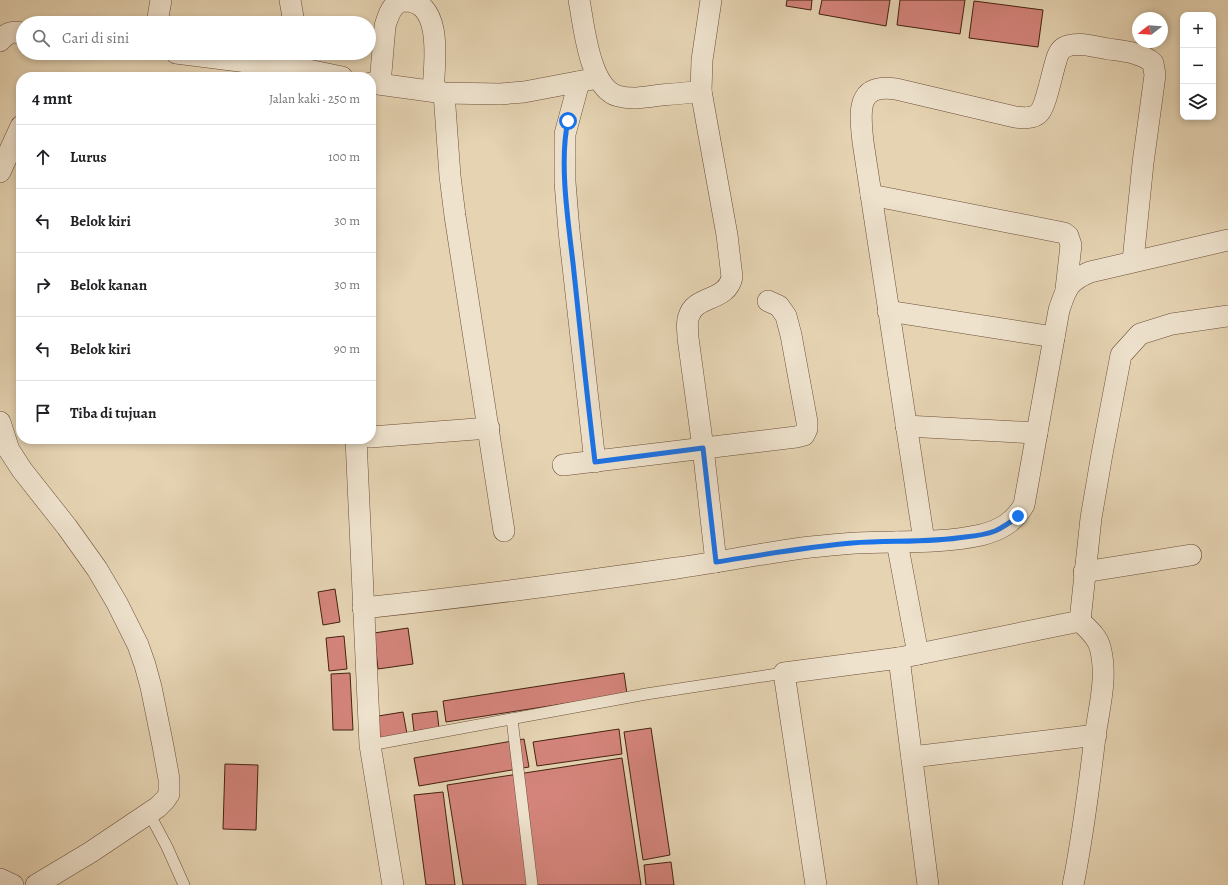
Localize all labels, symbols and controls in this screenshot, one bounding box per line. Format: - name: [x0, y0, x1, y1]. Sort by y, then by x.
- north arrow: [1132, 12, 1168, 48]
- map controls: [1180, 12, 1216, 120]
- button: +: [1180, 12, 1216, 48]
- search box: [16, 16, 376, 60]
- icon: search: [30, 27, 52, 49]
- text: Cari di sini: [62, 28, 129, 48]
- button: −: [1180, 48, 1216, 84]
- button: layers: [1180, 84, 1216, 120]
- text: 4 mnt: [32, 87, 72, 110]
- text: Jalan kaki · 250 m: [269, 90, 360, 107]
- route start: [559, 112, 577, 130]
- icon: ahead: [32, 146, 54, 168]
- text: Lurus: [70, 147, 107, 167]
- text: 100 m: [328, 148, 360, 165]
- icon: left: [32, 210, 54, 232]
- text: Belok kiri: [70, 211, 131, 231]
- text: 30 m: [334, 212, 360, 229]
- icon: right: [32, 274, 54, 296]
- text: Belok kanan: [70, 275, 147, 295]
- text: 30 m: [334, 276, 360, 293]
- icon: left: [32, 338, 54, 360]
- text: Belok kiri: [70, 339, 131, 359]
- text: 90 m: [334, 340, 360, 357]
- icon: arrive: [32, 402, 54, 424]
- text: Tiba di tujuan: [70, 403, 156, 423]
- route end: [1009, 507, 1027, 525]

